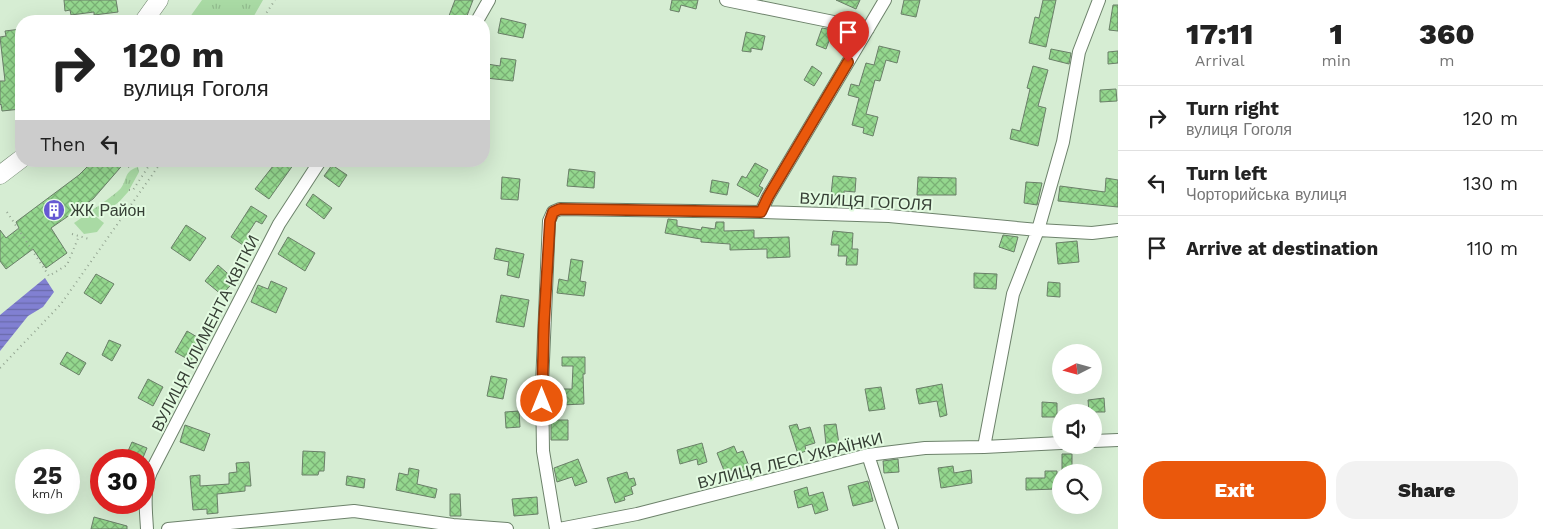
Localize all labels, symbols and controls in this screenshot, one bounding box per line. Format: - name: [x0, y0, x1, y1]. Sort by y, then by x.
- pin: [827, 11, 869, 62]
- text: 17:11: [1186, 16, 1253, 51]
- text: 1: [1329, 16, 1343, 51]
- text: 360: [1419, 16, 1475, 51]
- icon: arrive: [834, 18, 862, 46]
- text: 120 m: [123, 34, 224, 76]
- icon: right: [40, 35, 105, 100]
- text: Arrival: [1195, 51, 1245, 70]
- text: min: [1321, 51, 1351, 70]
- text: m: [1439, 51, 1455, 70]
- text: вулиця Гоголя: [123, 76, 269, 101]
- text: Turn right: [1186, 97, 1279, 120]
- icon: right: [1143, 104, 1171, 132]
- text: 120 m: [1463, 107, 1518, 130]
- text: вулиця Гоголя: [1186, 120, 1292, 139]
- icon: left: [96, 130, 124, 158]
- text: Then: [40, 133, 86, 156]
- text: Turn left: [1186, 162, 1267, 185]
- icon: left: [1143, 169, 1171, 197]
- text: 130 m: [1463, 172, 1518, 195]
- text: Чорторийська вулиця: [1186, 185, 1347, 204]
- street label: ВУЛИЦЯ ГОГОЛЯ: [799, 189, 933, 214]
- building icon: ЖК Район: [42, 198, 66, 222]
- place label: ЖК Район: [70, 201, 145, 220]
- street label: ВУЛИЦЯ КЛИМЕНТА КВІТКИ: [148, 232, 263, 435]
- icon: arrive: [1143, 234, 1171, 262]
- text: Arrive at destination: [1186, 237, 1378, 260]
- text: 110 m: [1467, 237, 1518, 260]
- north arrow: [1052, 344, 1102, 394]
- map controls: [1052, 344, 1102, 514]
- position arrow: [515, 374, 567, 426]
- button: sound: [1052, 404, 1102, 454]
- street label: ВУЛИЦЯ ЛЕСІ УКРАЇНКИ: [696, 428, 885, 493]
- speed limit sign: 30: [90, 449, 155, 514]
- text: 25: [33, 461, 62, 490]
- button: Exit: [1143, 461, 1326, 519]
- button: Share: [1336, 461, 1518, 519]
- button: search: [1052, 464, 1102, 514]
- text: km/h: [32, 487, 63, 501]

